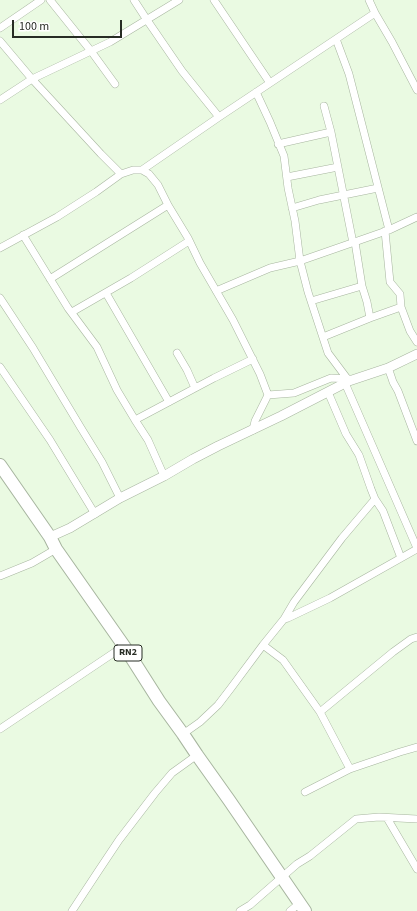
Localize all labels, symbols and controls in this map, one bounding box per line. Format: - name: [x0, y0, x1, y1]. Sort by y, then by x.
- scale bar: [14, 12, 124, 38]
- text: 100 m: [19, 18, 49, 35]
- road number: RN2: [114, 645, 142, 661]

